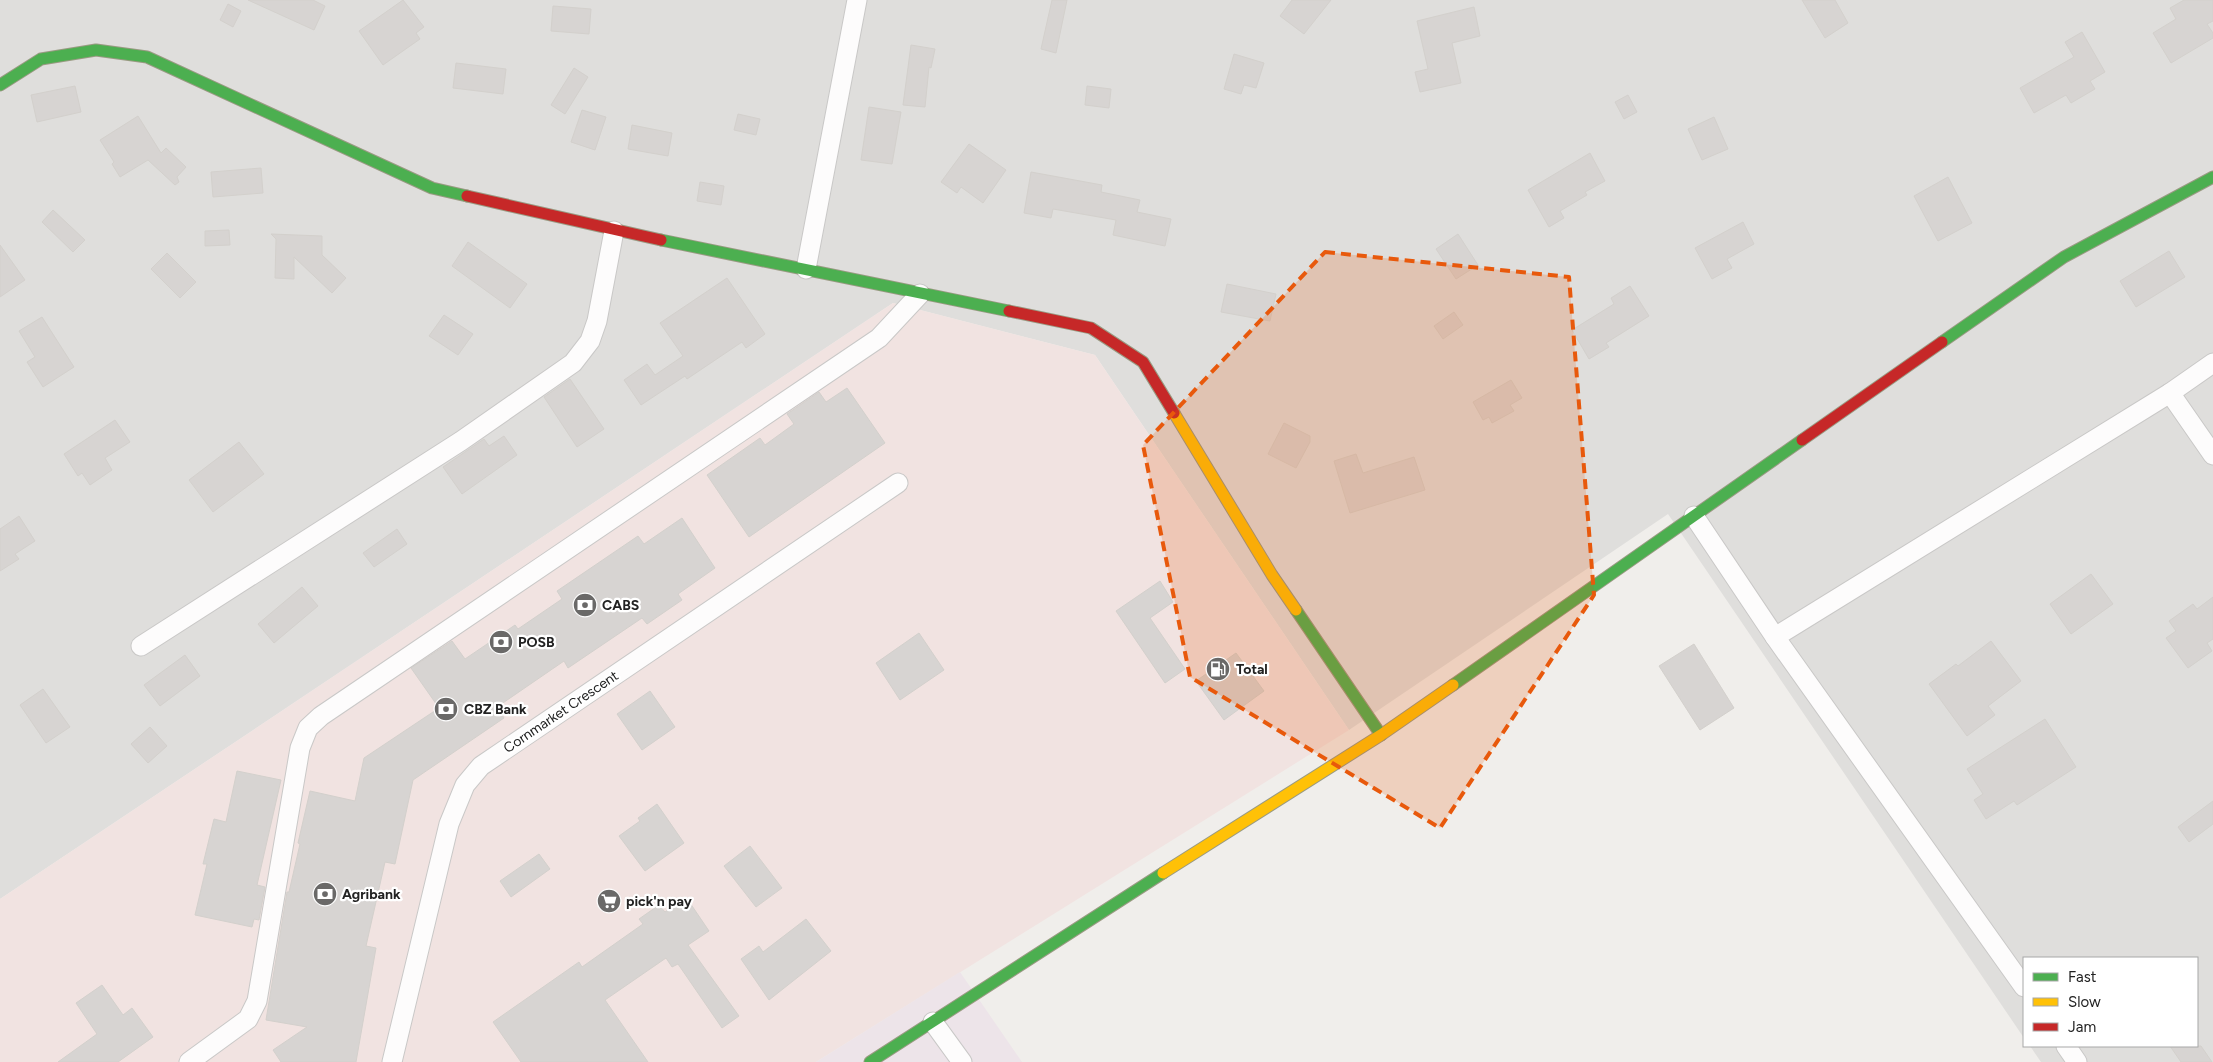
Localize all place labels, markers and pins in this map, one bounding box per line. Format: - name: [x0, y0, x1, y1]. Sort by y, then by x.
- bank icon: CABS: [572, 592, 598, 618]
- place label: CABS: [602, 597, 639, 614]
- bank icon: POSB: [488, 629, 514, 655]
- place label: POSB: [518, 634, 555, 651]
- fuel station icon: Total: [1205, 656, 1231, 682]
- place label: Total: [1236, 661, 1268, 678]
- bank icon: CBZ Bank: [433, 696, 459, 722]
- place label: CBZ Bank: [464, 701, 527, 718]
- bank icon: Agribank: [312, 881, 338, 907]
- place label: Agribank: [342, 886, 401, 903]
- supermarket icon: pick'n pay: [596, 888, 622, 914]
- place label: pick'n pay: [626, 893, 693, 910]

